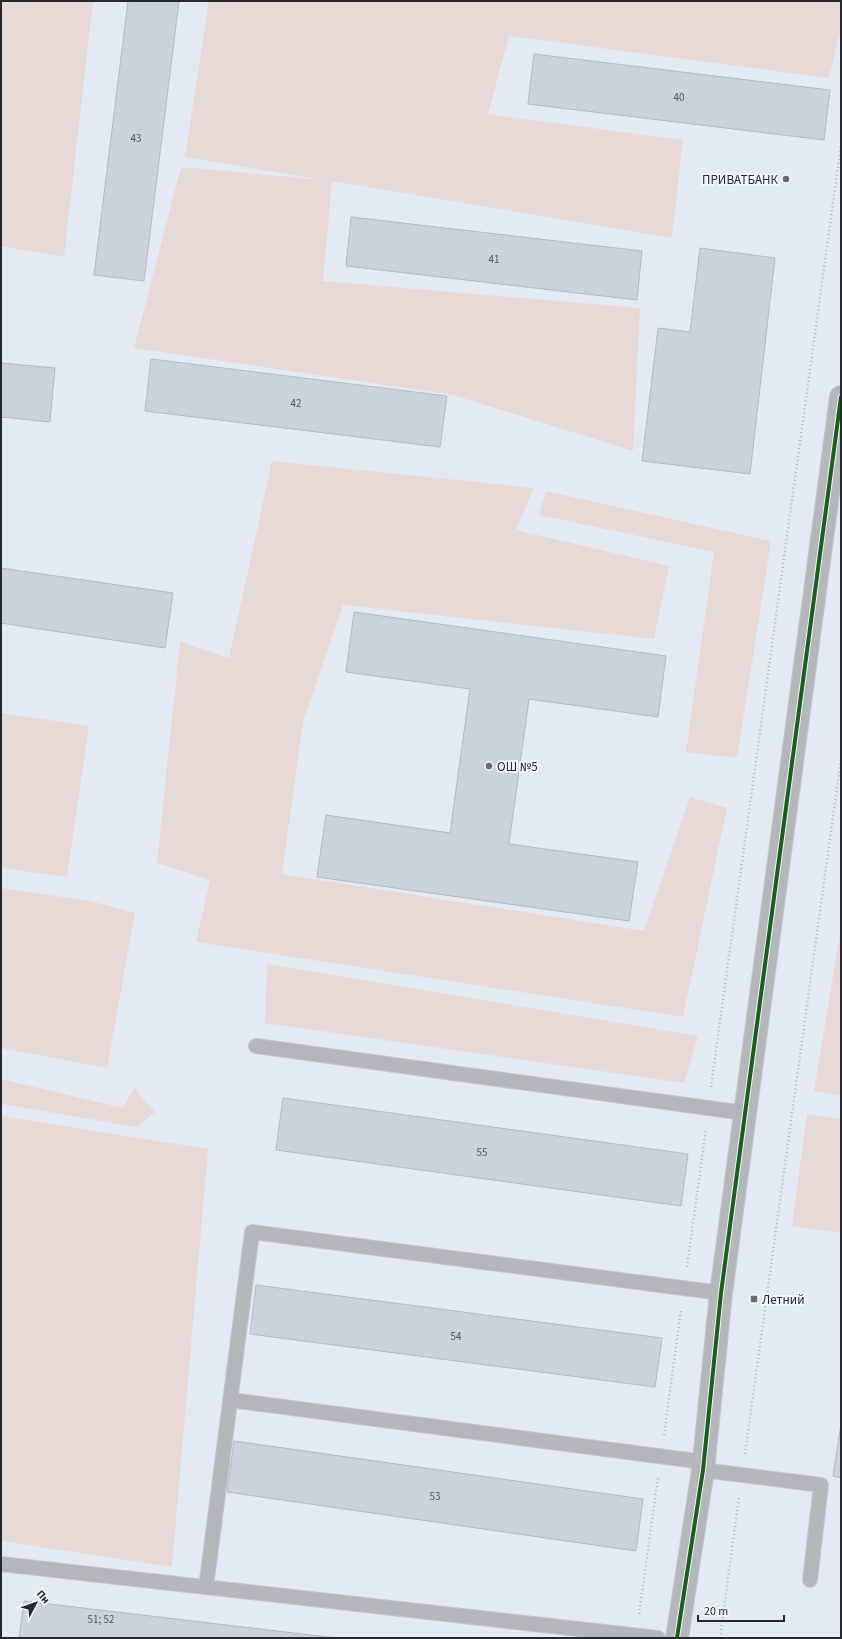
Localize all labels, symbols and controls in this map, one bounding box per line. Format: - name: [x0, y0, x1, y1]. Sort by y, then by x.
- house number: 40: [674, 90, 684, 105]
- house number: 43: [131, 131, 141, 146]
- place label: ПРИВАТБАНК: [702, 171, 778, 189]
- marker: ПРИВАТБАНК: [781, 174, 791, 184]
- house number: 41: [489, 252, 499, 267]
- house number: 42: [291, 396, 301, 411]
- place label: ОШ №5: [497, 758, 538, 776]
- marker: ОШ №5: [484, 761, 494, 771]
- house number: 55: [477, 1145, 487, 1160]
- place label: Летний: [762, 1291, 804, 1309]
- marker: Летний: [749, 1294, 759, 1304]
- house number: 54: [451, 1329, 462, 1344]
- house number: 53: [430, 1489, 440, 1504]
- north arrow: [16, 1583, 56, 1623]
- text: Пн: [33, 1587, 53, 1607]
- scale bar: [698, 1597, 784, 1623]
- text: 20 m: [704, 1603, 728, 1620]
- house number: 51; 52: [88, 1612, 114, 1627]

